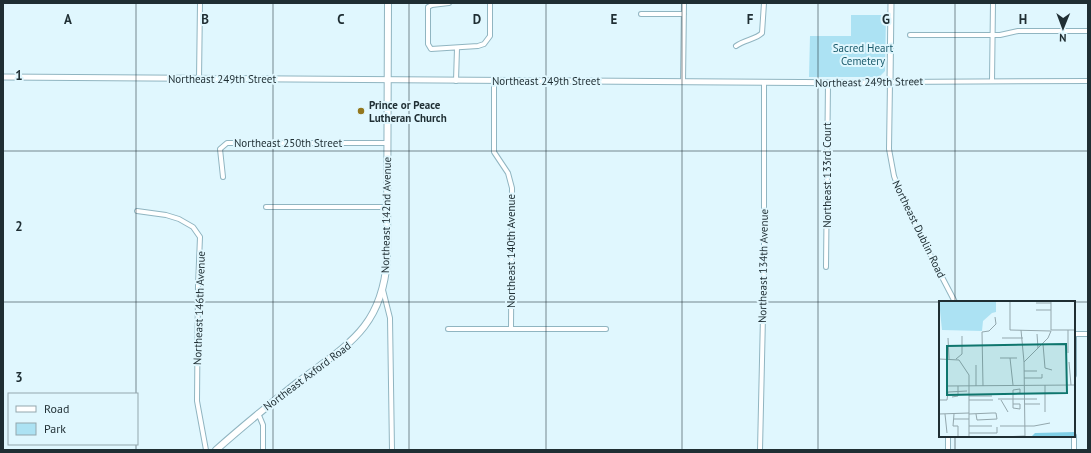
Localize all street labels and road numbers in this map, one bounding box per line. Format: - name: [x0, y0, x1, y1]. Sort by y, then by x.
- street label: Northeast 249th Street: [168, 72, 276, 86]
- street label: Northeast 249th Street: [492, 74, 600, 88]
- street label: Northeast 249th Street: [815, 74, 923, 90]
- street label: Northeast 133rd Court: [820, 122, 834, 228]
- street label: Northeast 250th Street: [234, 136, 342, 150]
- street label: Northeast 142nd Avenue: [378, 156, 394, 273]
- street label: Northeast Dublin Road: [889, 178, 949, 280]
- street label: Northeast 140th Avenue: [504, 194, 518, 308]
- street label: Northeast 134th Avenue: [755, 208, 771, 323]
- street label: Northeast 146th Avenue: [190, 250, 208, 365]
- street label: Northeast Axford Road: [260, 338, 354, 413]

